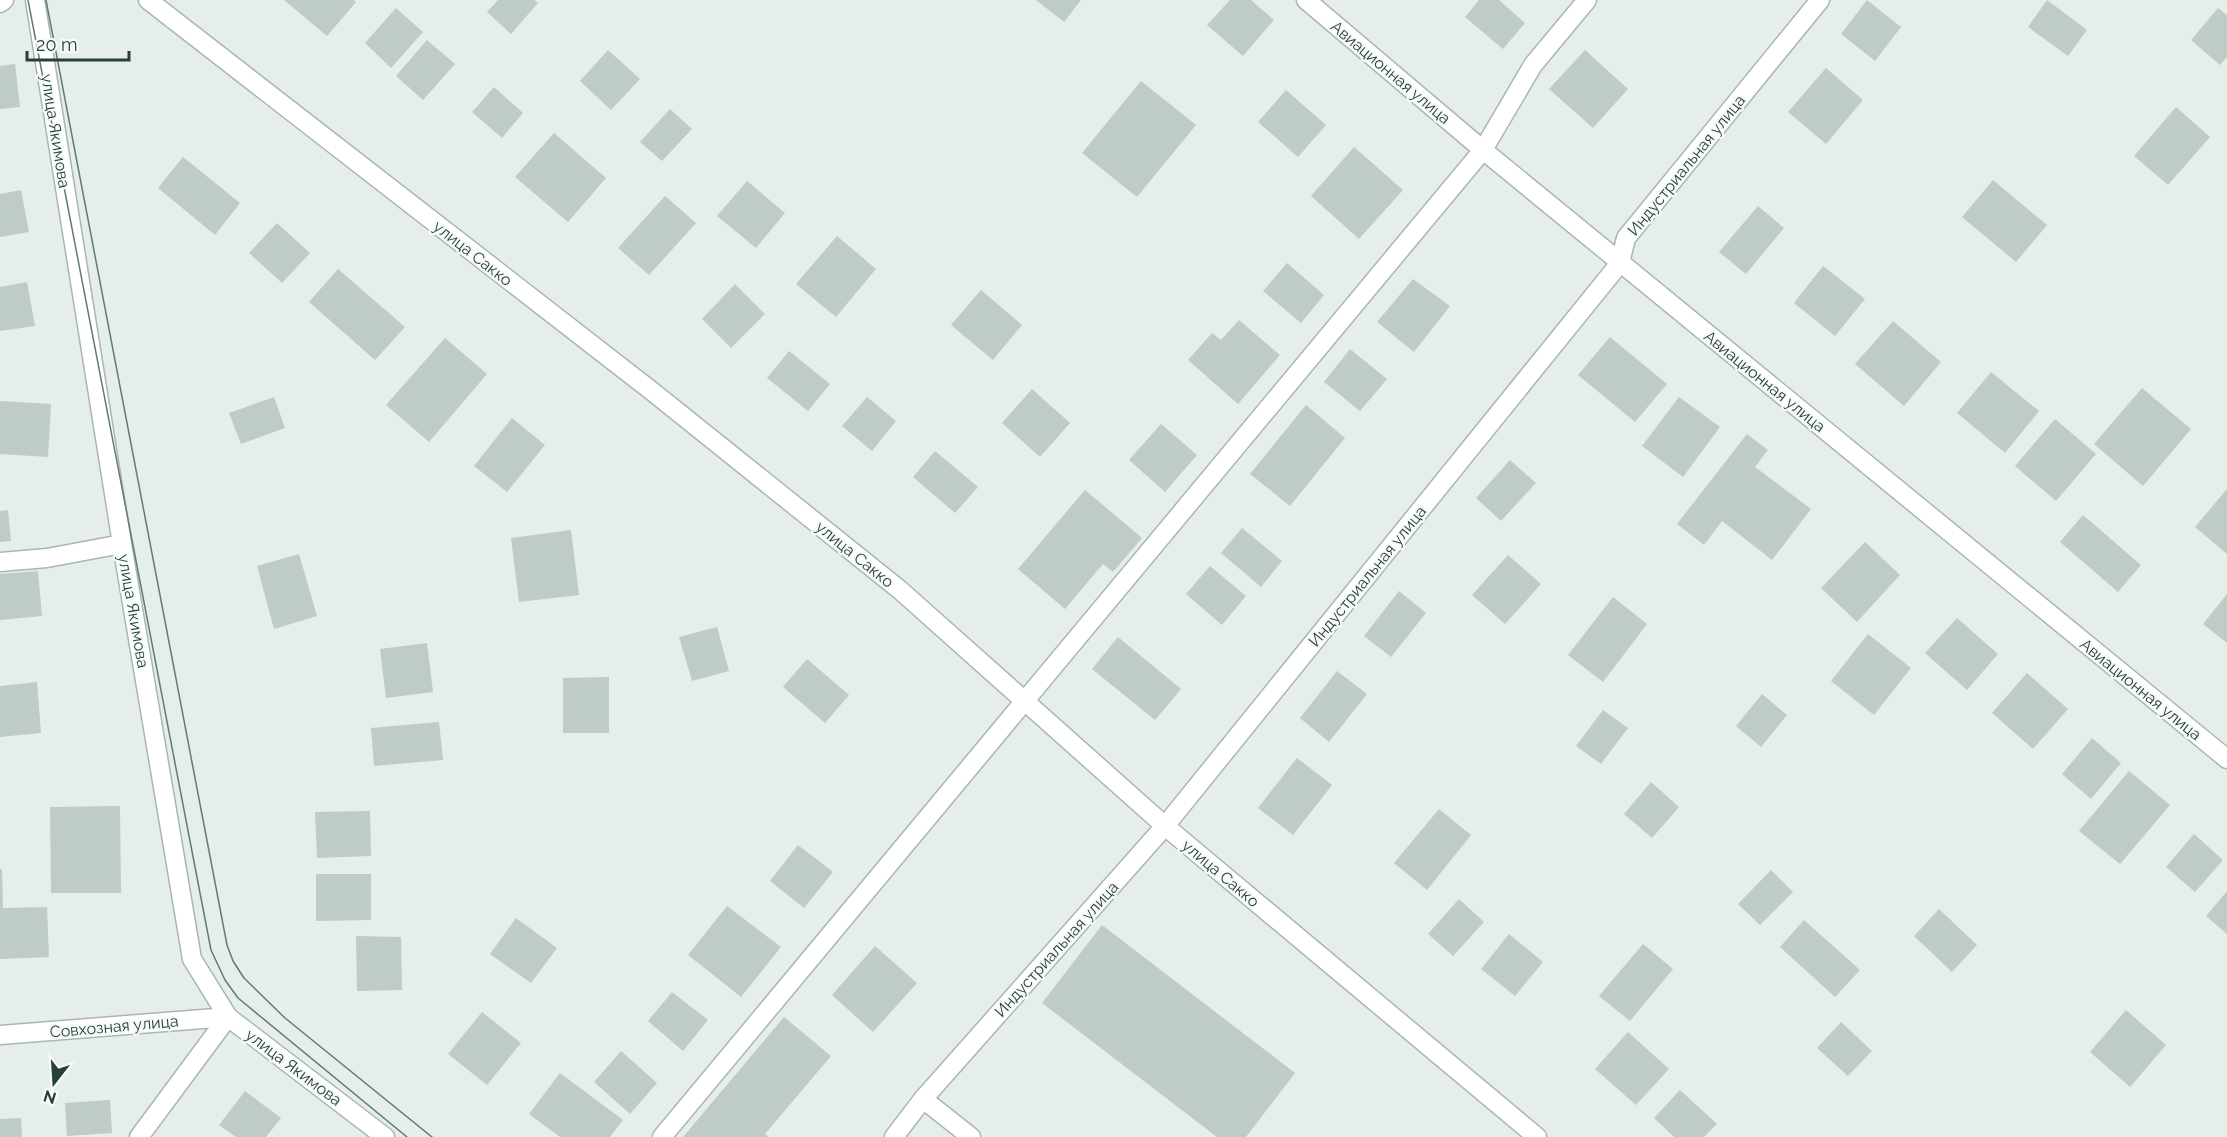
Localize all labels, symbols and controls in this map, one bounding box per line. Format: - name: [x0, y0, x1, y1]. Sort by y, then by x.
- street label: Авиационная улица: [1327, 17, 1454, 128]
- scale bar: [27, 24, 129, 62]
- text: 20 m: [36, 34, 78, 55]
- street label: улица Якимова: [37, 73, 74, 190]
- street label: Индустриальная улица: [1624, 91, 1749, 240]
- street label: улица Сакко: [429, 217, 516, 290]
- street label: Авиационная улица: [1700, 327, 1829, 436]
- street label: Индустриальная улица: [1305, 502, 1430, 651]
- street label: улица Сакко: [812, 517, 897, 592]
- street label: улица Якимова: [114, 553, 153, 670]
- street label: Авиационная улица: [2076, 635, 2205, 744]
- street label: улица Сакко: [1178, 836, 1263, 911]
- street label: Индустриальная улица: [990, 878, 1122, 1021]
- street label: Совхозная улица: [49, 1011, 179, 1042]
- street label: улица Якимова: [242, 1025, 345, 1110]
- north arrow: [24, 1053, 84, 1113]
- text: N: [41, 1086, 58, 1108]

